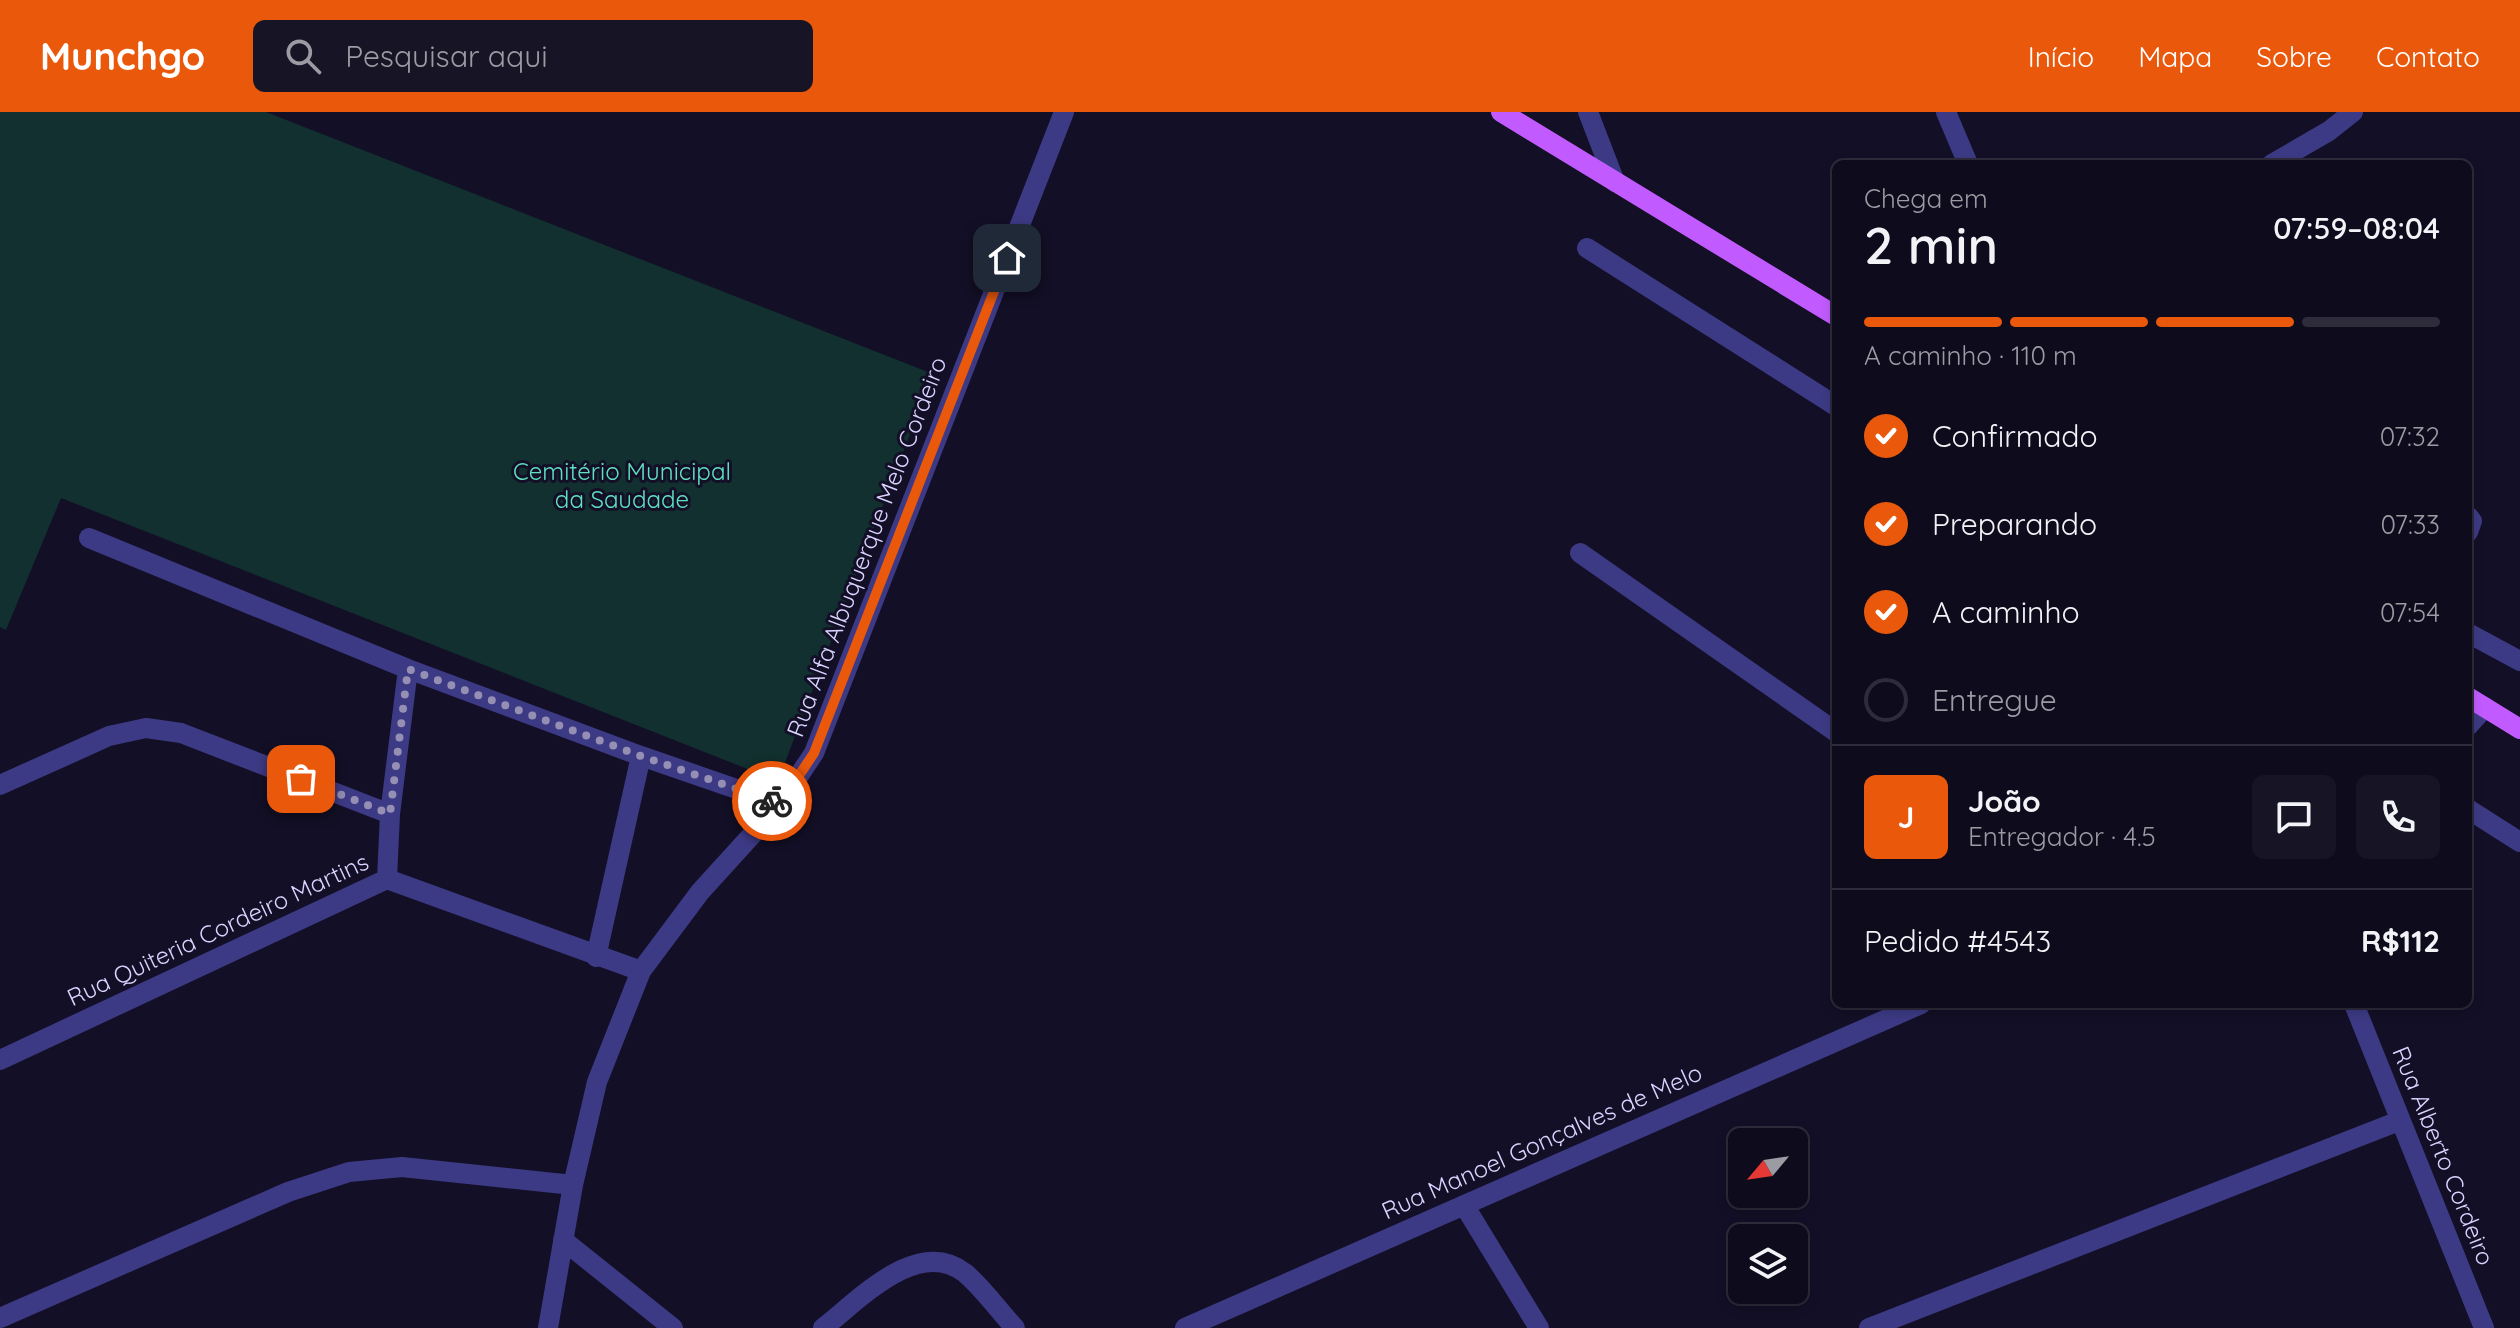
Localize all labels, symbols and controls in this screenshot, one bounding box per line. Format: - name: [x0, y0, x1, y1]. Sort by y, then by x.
- search box: [253, 20, 813, 92]
- text: Munchgo: [40, 32, 205, 80]
- icon: search: [281, 34, 325, 78]
- text: Pesquisar aqui: [345, 37, 548, 75]
- text: Início: [2028, 39, 2094, 74]
- text: Mapa: [2138, 39, 2212, 74]
- text: Sobre: [2256, 39, 2332, 74]
- text: Contato: [2376, 39, 2480, 74]
- text: Chega em: [1864, 182, 1988, 215]
- text: 07:59–08:04: [2273, 209, 2440, 247]
- text: 2 min: [1864, 212, 1998, 277]
- pin: [973, 224, 1041, 292]
- icon: home: [985, 236, 1029, 280]
- text: A caminho · 110 m: [1864, 339, 2077, 372]
- street label: Rua Alfa Albuquerque Melo Cordeiro: [780, 352, 953, 741]
- icon: check: [1864, 414, 1908, 458]
- text: Confirmado: [1932, 417, 2098, 455]
- text: 07:32: [2380, 420, 2440, 453]
- park label: Cemitério Municipal da Saudade: [513, 456, 731, 514]
- icon: check: [1864, 502, 1908, 546]
- text: Preparando: [1932, 505, 2097, 543]
- text: 07:33: [2381, 508, 2440, 541]
- icon: check: [1864, 590, 1908, 634]
- text: A caminho: [1932, 593, 2080, 631]
- text: 07:54: [2380, 596, 2440, 629]
- text: Entregue: [1932, 681, 2057, 719]
- pin: [267, 745, 335, 813]
- icon: bag: [279, 757, 323, 801]
- courier: [732, 761, 812, 841]
- button: chat: [2252, 775, 2336, 859]
- button: phone: [2356, 775, 2440, 859]
- icon: bike: [750, 779, 794, 823]
- text: João: [1968, 782, 2041, 820]
- text: J: [1898, 798, 1914, 836]
- text: Entregador · 4.5: [1968, 820, 2156, 853]
- street label: Rua Quiteria Cordeiro Martins: [62, 846, 373, 1012]
- text: Pedido #4543: [1864, 922, 2051, 960]
- text: R$112: [2361, 922, 2440, 960]
- street label: Rua Alberto Cordeiro: [2386, 1042, 2502, 1269]
- street label: Rua Manoel Gonçalves de Melo: [1377, 1057, 1707, 1226]
- north arrow: [1728, 1128, 1808, 1208]
- map controls: [1728, 1128, 1808, 1304]
- button: layers: [1728, 1224, 1808, 1304]

